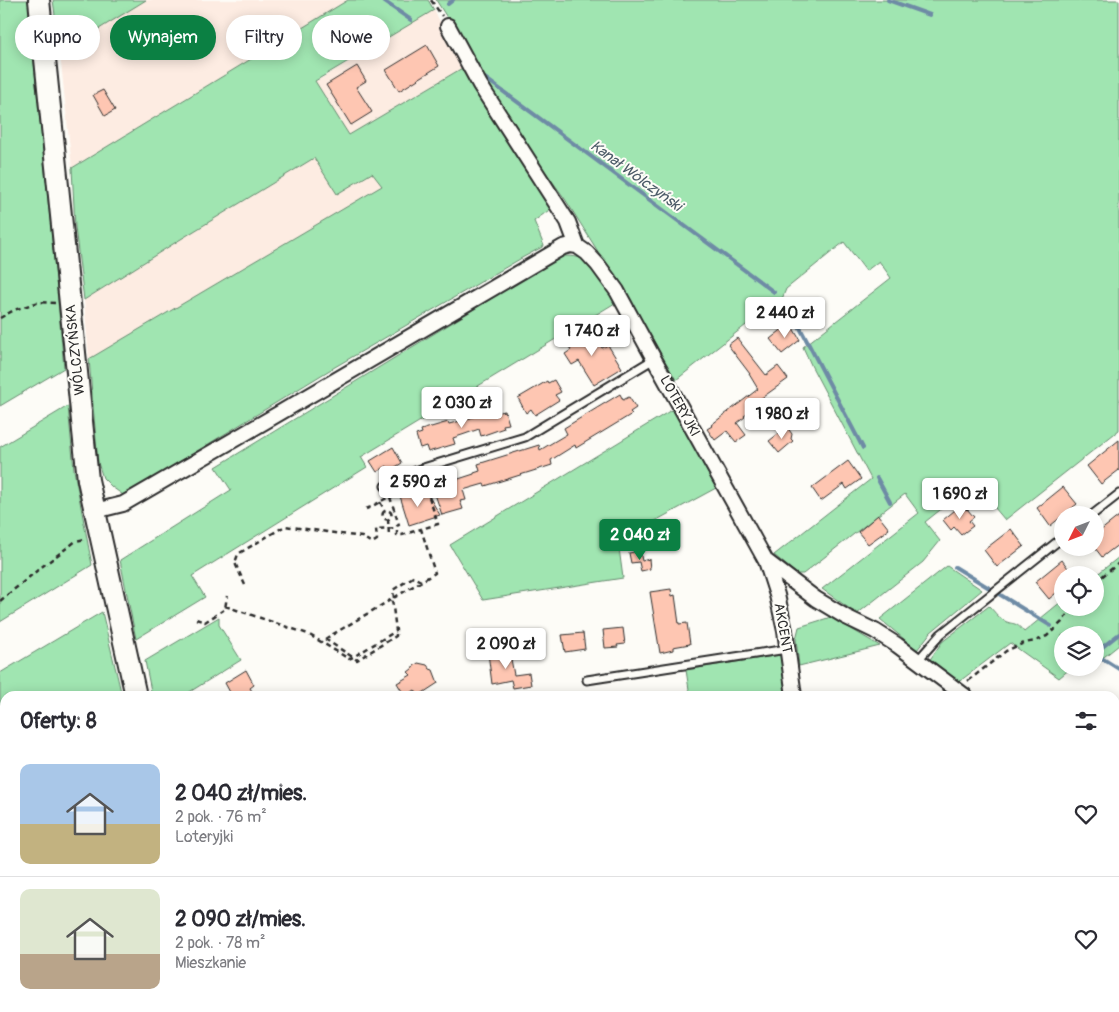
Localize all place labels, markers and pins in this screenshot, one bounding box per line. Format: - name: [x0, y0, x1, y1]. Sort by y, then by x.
- pin: 2 440 zł: [733, 296, 837, 339]
- pin: 1 740 zł: [540, 314, 644, 357]
- pin: 2 030 zł: [410, 386, 514, 429]
- pin: 1 980 zł: [730, 398, 834, 440]
- pin: 2 590 zł: [366, 466, 470, 508]
- pin: 1 690 zł: [908, 478, 1012, 520]
- pin: 2 040 zł: [588, 518, 692, 561]
- pin: 2 090 zł: [454, 628, 558, 670]

